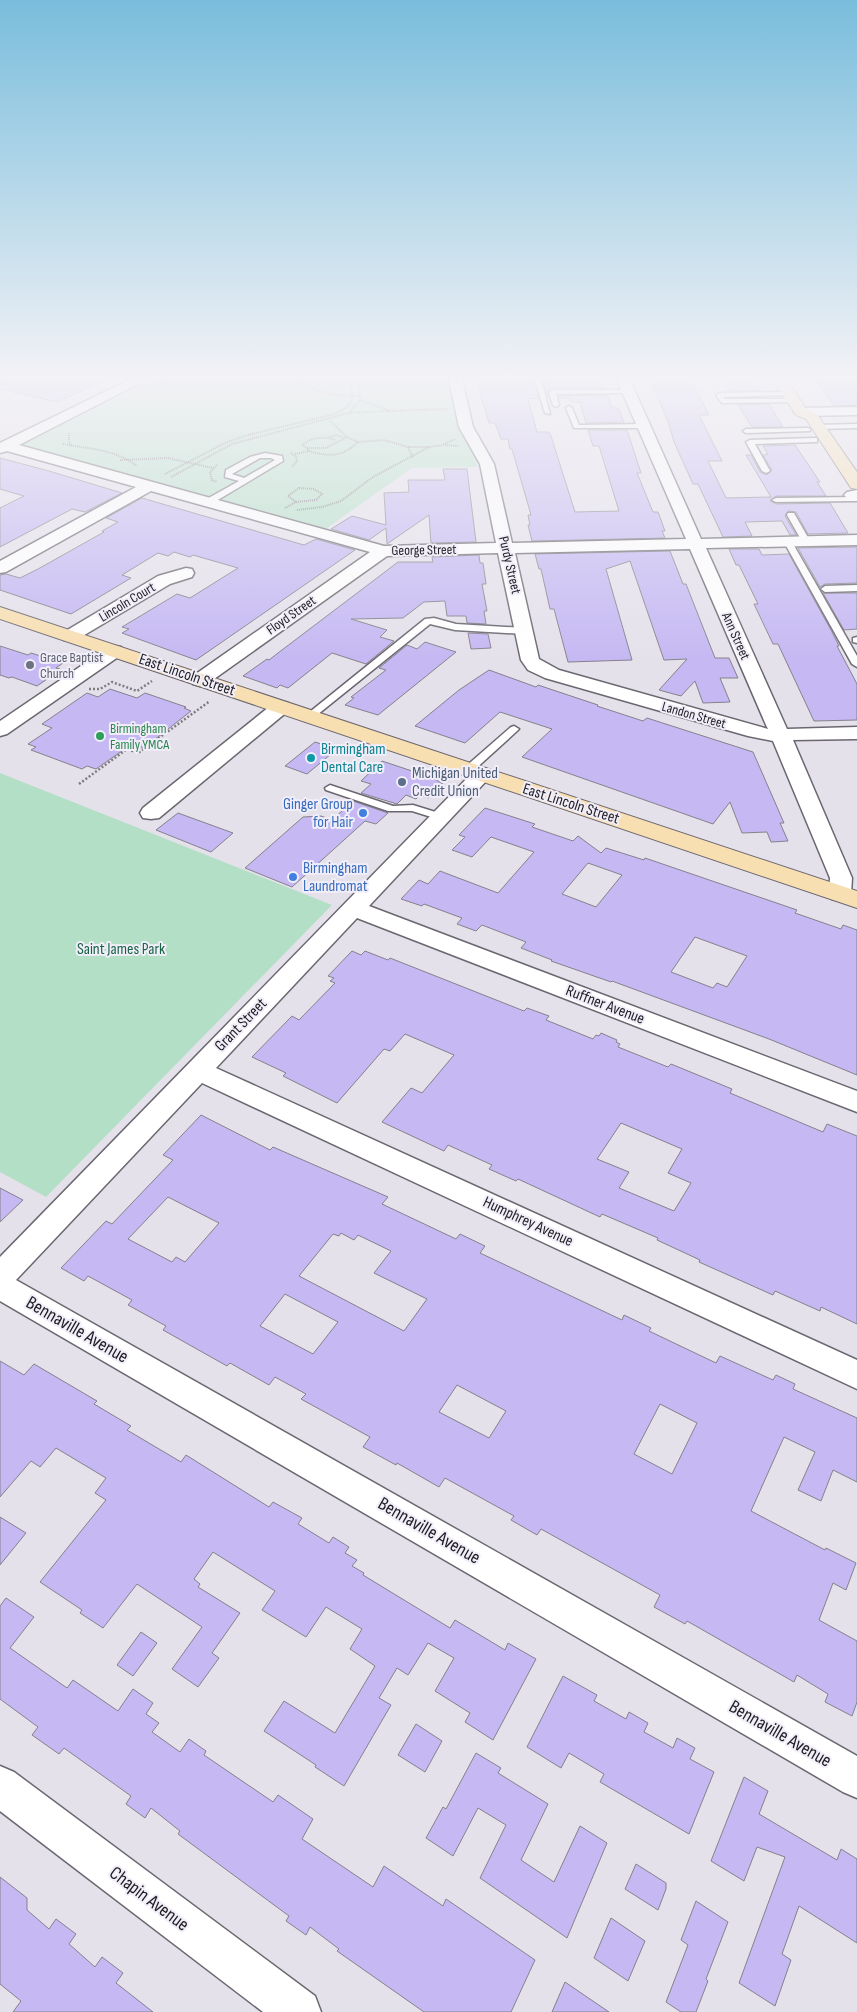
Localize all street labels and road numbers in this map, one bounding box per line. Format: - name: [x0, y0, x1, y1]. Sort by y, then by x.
- street label: Purdy Street: [495, 535, 525, 595]
- street label: George Street: [391, 541, 457, 559]
- street label: Lincoln Court: [96, 579, 158, 625]
- street label: Floyd Street: [263, 592, 319, 638]
- street label: Ann Street: [718, 609, 754, 662]
- street label: East Lincoln Street: [136, 650, 238, 700]
- street label: Landon Street: [660, 698, 728, 732]
- street label: East Lincoln Street: [520, 779, 622, 829]
- street label: Ruffner Avenue: [563, 981, 647, 1029]
- street label: Grant Street: [211, 994, 271, 1056]
- street label: Humphrey Avenue: [480, 1193, 576, 1251]
- street label: Bennaville Avenue: [22, 1291, 132, 1369]
- street label: Bennaville Avenue: [374, 1492, 484, 1570]
- street label: Bennaville Avenue: [725, 1695, 835, 1773]
- street label: Chapin Avenue: [105, 1862, 193, 1936]

